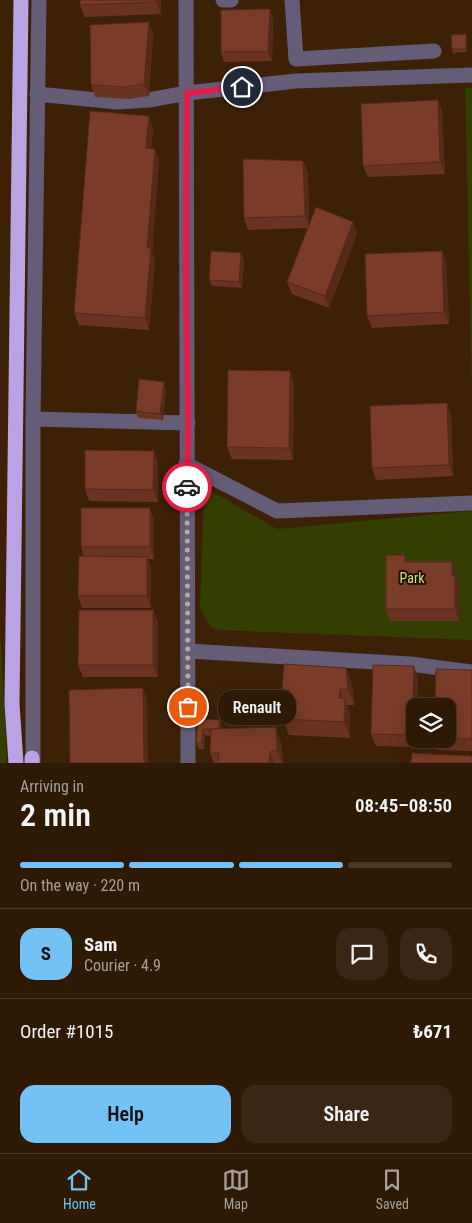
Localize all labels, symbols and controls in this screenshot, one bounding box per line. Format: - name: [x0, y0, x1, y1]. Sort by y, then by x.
- pin: [221, 66, 263, 108]
- icon: home: [228, 73, 256, 101]
- courier: [162, 462, 212, 512]
- icon: car: [173, 473, 201, 501]
- park label: Park: [400, 570, 425, 586]
- pin: [167, 686, 209, 728]
- callout: Renault: [218, 690, 296, 724]
- icon: bag: [174, 693, 202, 721]
- text: Renault: [233, 698, 281, 717]
- map controls: [406, 698, 456, 748]
- button: layers: [406, 698, 456, 748]
- text: Arriving in: [20, 777, 84, 796]
- text: 08:45–08:50: [355, 794, 452, 817]
- text: 2 min: [20, 796, 91, 834]
- text: On the way · 220 m: [20, 876, 140, 895]
- button: chat: [336, 928, 388, 980]
- button: phone: [400, 928, 452, 980]
- text: Sam: [84, 933, 117, 956]
- text: S: [41, 942, 51, 965]
- text: Courier · 4.9: [84, 956, 161, 975]
- text: Order #1015: [20, 1020, 113, 1043]
- text: ₺671: [413, 1020, 452, 1043]
- button: Help: [20, 1085, 231, 1143]
- button: Share: [241, 1085, 452, 1143]
- tab: Home: [63, 1166, 96, 1212]
- tab: Map: [222, 1166, 250, 1212]
- tab: Saved: [376, 1166, 409, 1212]

